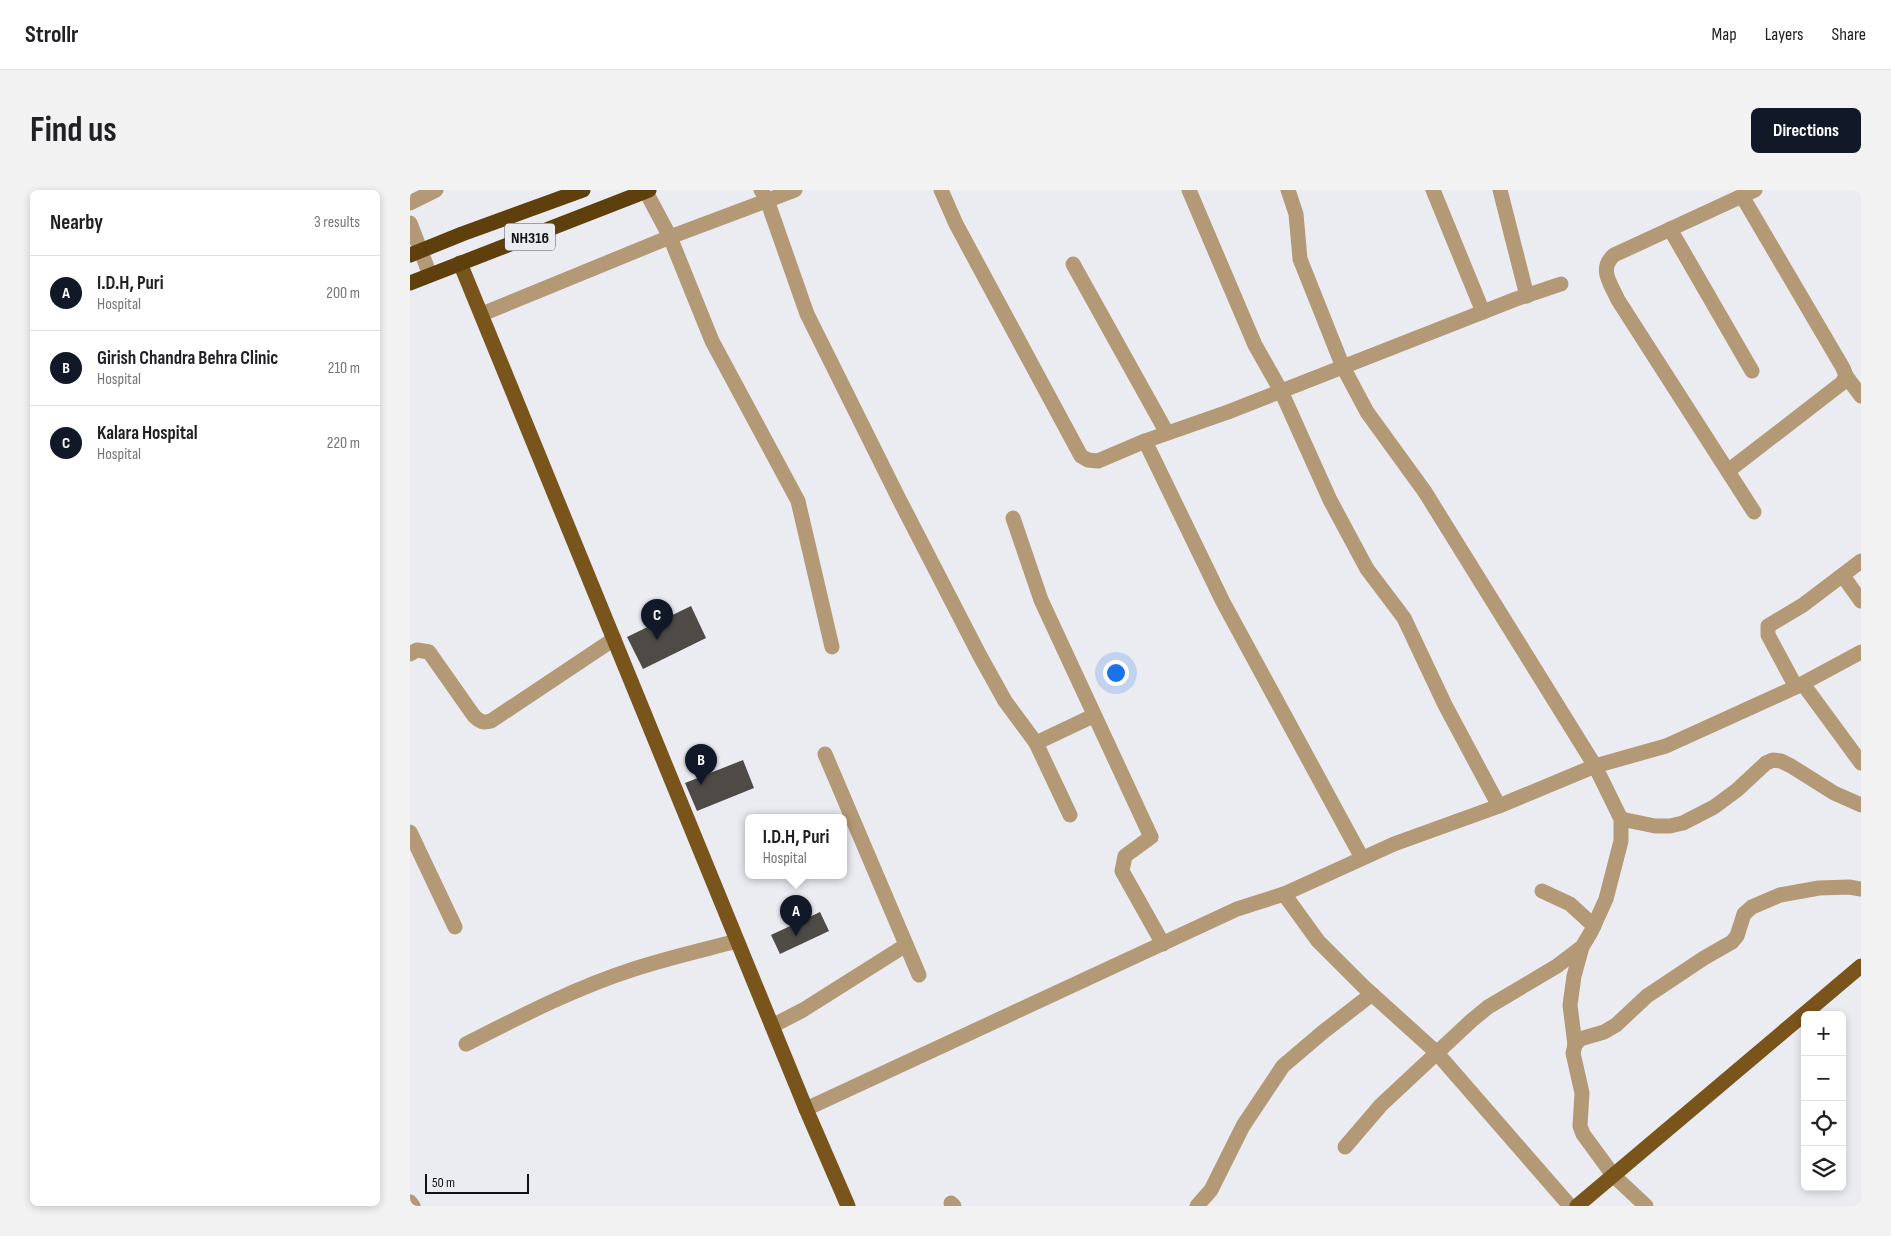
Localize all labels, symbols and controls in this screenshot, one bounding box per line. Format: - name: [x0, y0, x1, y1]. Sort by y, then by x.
- text: Strollr: [25, 20, 79, 49]
- text: Map: [1712, 24, 1737, 45]
- text: Layers: [1765, 24, 1804, 45]
- text: Share: [1832, 24, 1866, 45]
- button: Directions: [1751, 108, 1861, 153]
- text: Find us: [30, 109, 117, 152]
- text: Nearby: [50, 210, 103, 235]
- text: 3 results: [314, 213, 360, 232]
- road number: NH316: [505, 224, 555, 251]
- text: I.D.H, Puri: [97, 272, 164, 295]
- text: A: [62, 284, 70, 303]
- text: 200 m: [326, 284, 360, 303]
- text: Hospital: [97, 295, 141, 314]
- text: Girish Chandra Behra Clinic: [97, 347, 278, 370]
- text: B: [62, 359, 70, 378]
- text: 210 m: [328, 359, 360, 378]
- text: Hospital: [97, 370, 141, 389]
- text: Kalara Hospital: [97, 422, 198, 445]
- text: C: [62, 434, 70, 453]
- text: 220 m: [327, 434, 360, 453]
- text: Hospital: [97, 445, 141, 464]
- pin: C: [641, 599, 673, 640]
- your location: [1103, 660, 1129, 686]
- pin: B: [685, 744, 717, 785]
- popup: [745, 814, 847, 879]
- text: I.D.H, Puri: [763, 826, 829, 849]
- text: Hospital: [763, 849, 807, 868]
- pin: A: [780, 895, 812, 936]
- map controls: [1801, 1011, 1846, 1191]
- button: +: [1801, 1011, 1846, 1056]
- button: −: [1801, 1056, 1846, 1101]
- button: locate: [1801, 1101, 1846, 1146]
- button: layers: [1801, 1146, 1846, 1191]
- scale bar: [425, 1171, 529, 1194]
- text: 50 m: [432, 1174, 455, 1191]

